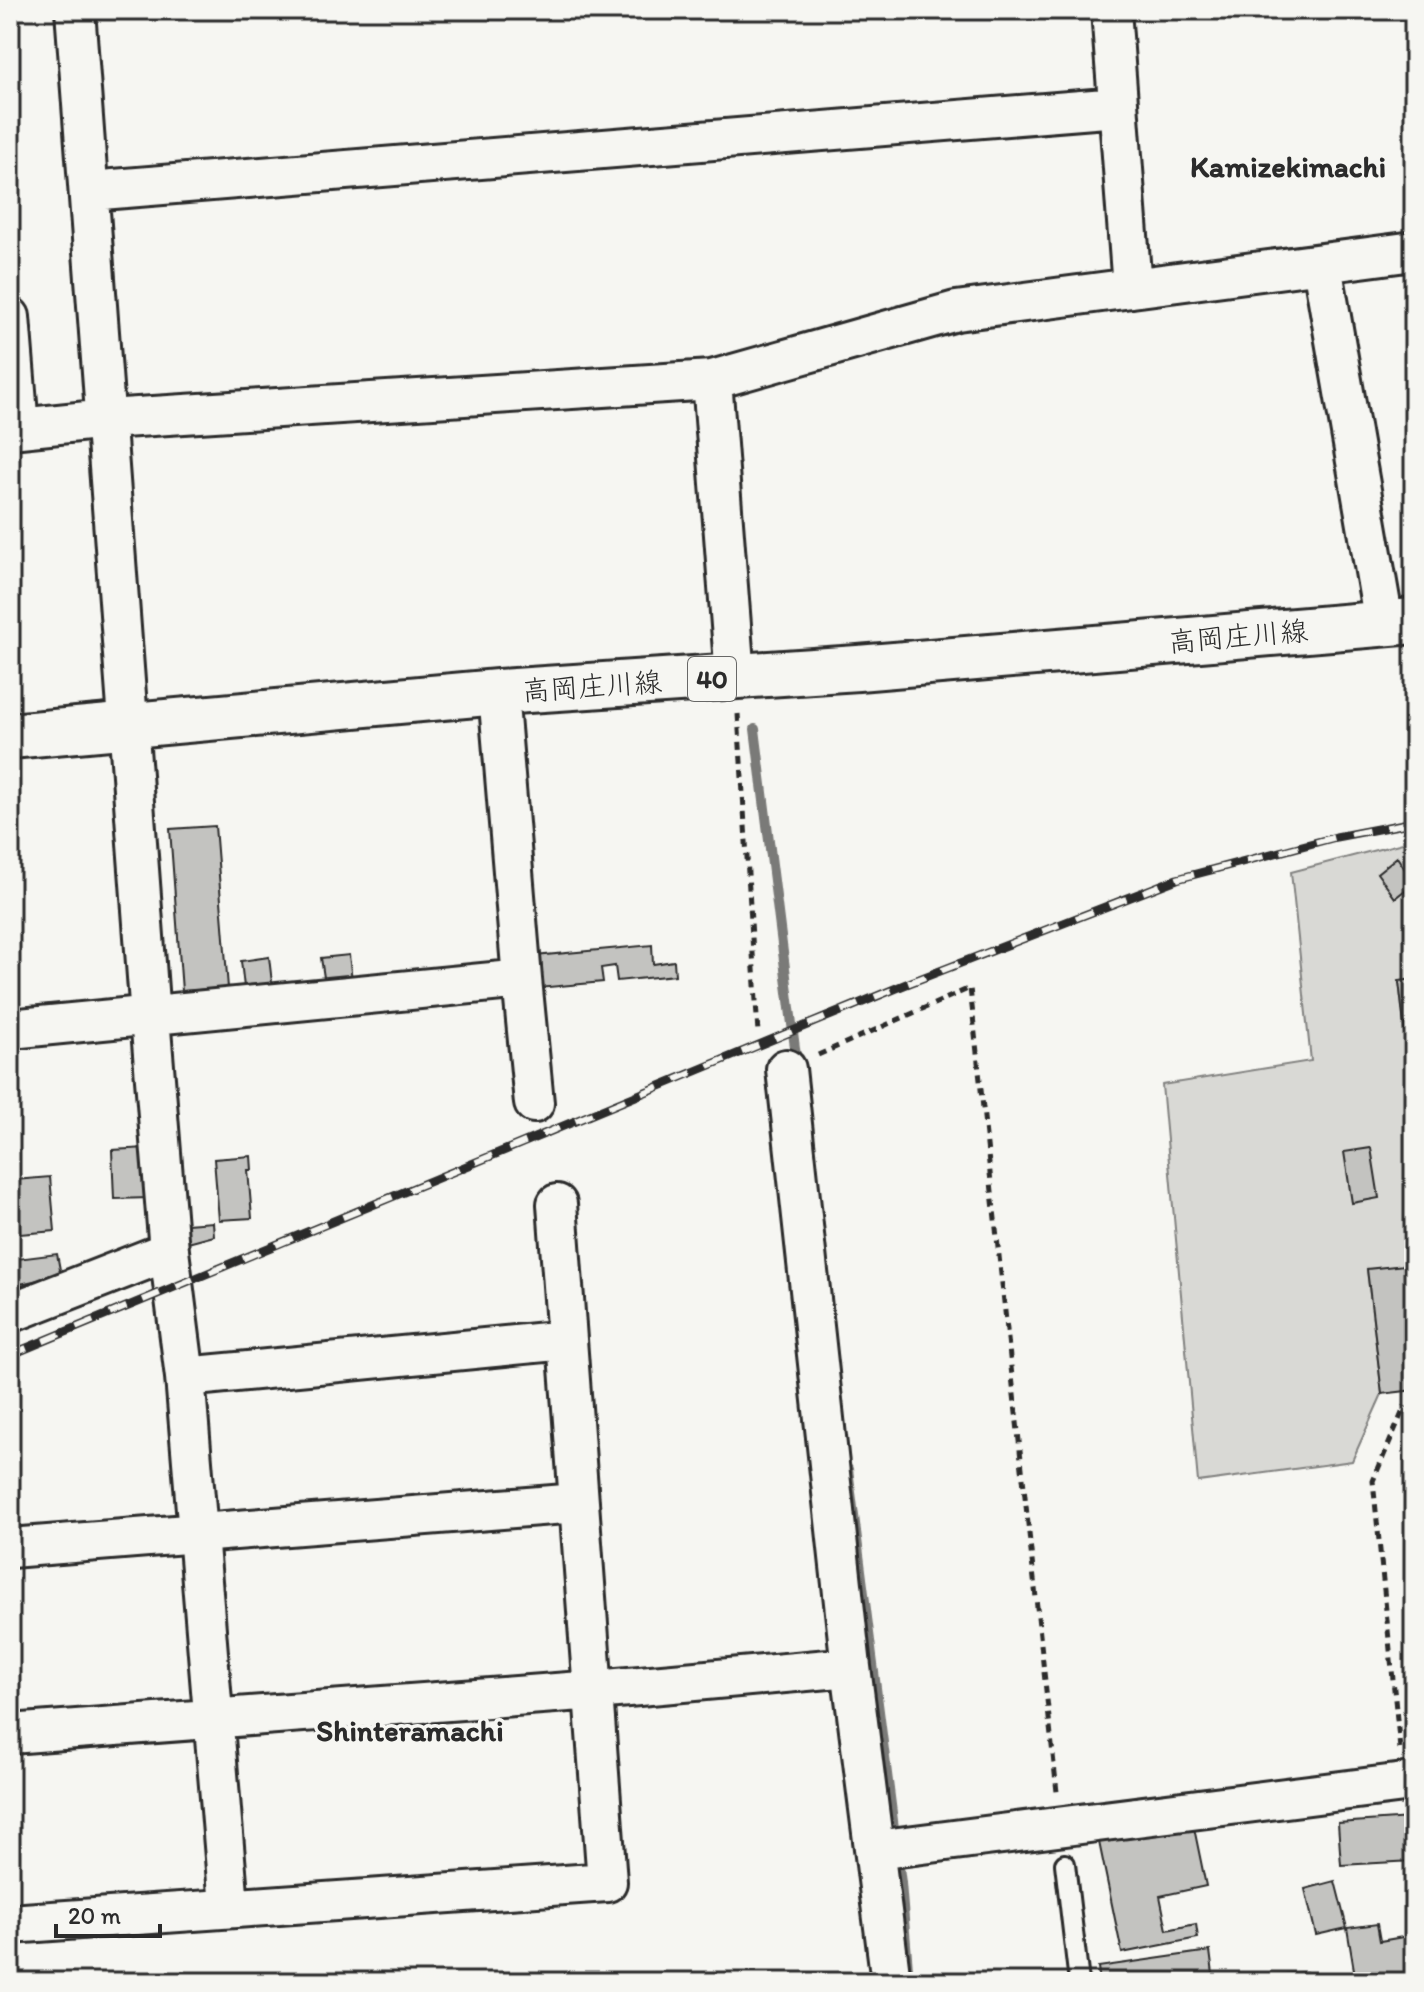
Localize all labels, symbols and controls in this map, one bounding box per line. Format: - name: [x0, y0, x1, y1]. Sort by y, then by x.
- district label: Kamizekimachi: [1190, 148, 1386, 185]
- street label: 高岡庄川線: [1167, 613, 1309, 659]
- road number: 40: [688, 657, 736, 701]
- street label: 高岡庄川線: [521, 664, 663, 708]
- district label: Shinteramachi: [316, 1712, 504, 1749]
- scale bar: [56, 1888, 160, 1938]
- text: 20 m: [68, 1901, 121, 1930]

